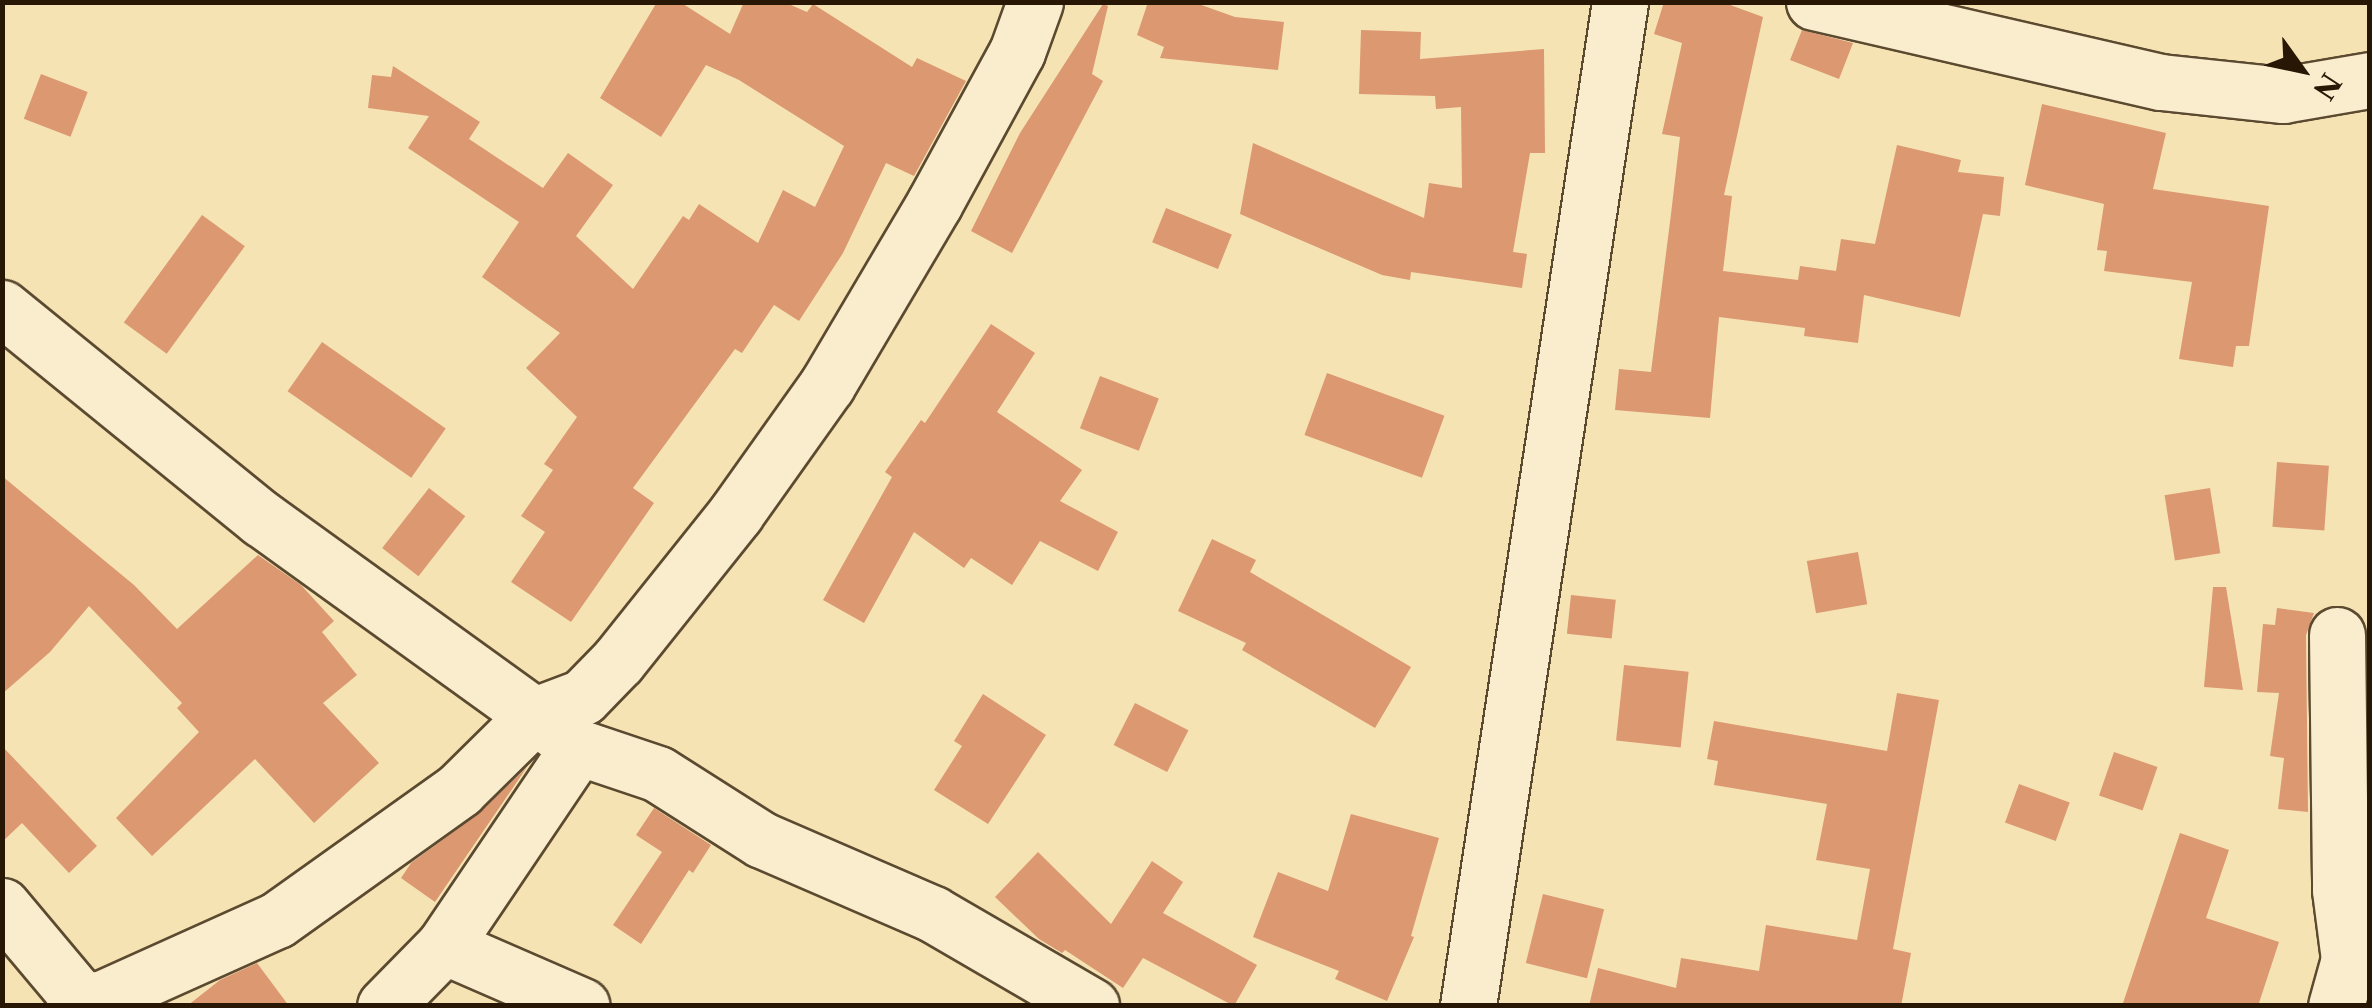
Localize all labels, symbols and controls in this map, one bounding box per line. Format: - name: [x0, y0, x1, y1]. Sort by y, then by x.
- north arrow: [2252, 20, 2352, 120]
- text: N: [2306, 67, 2348, 106]

